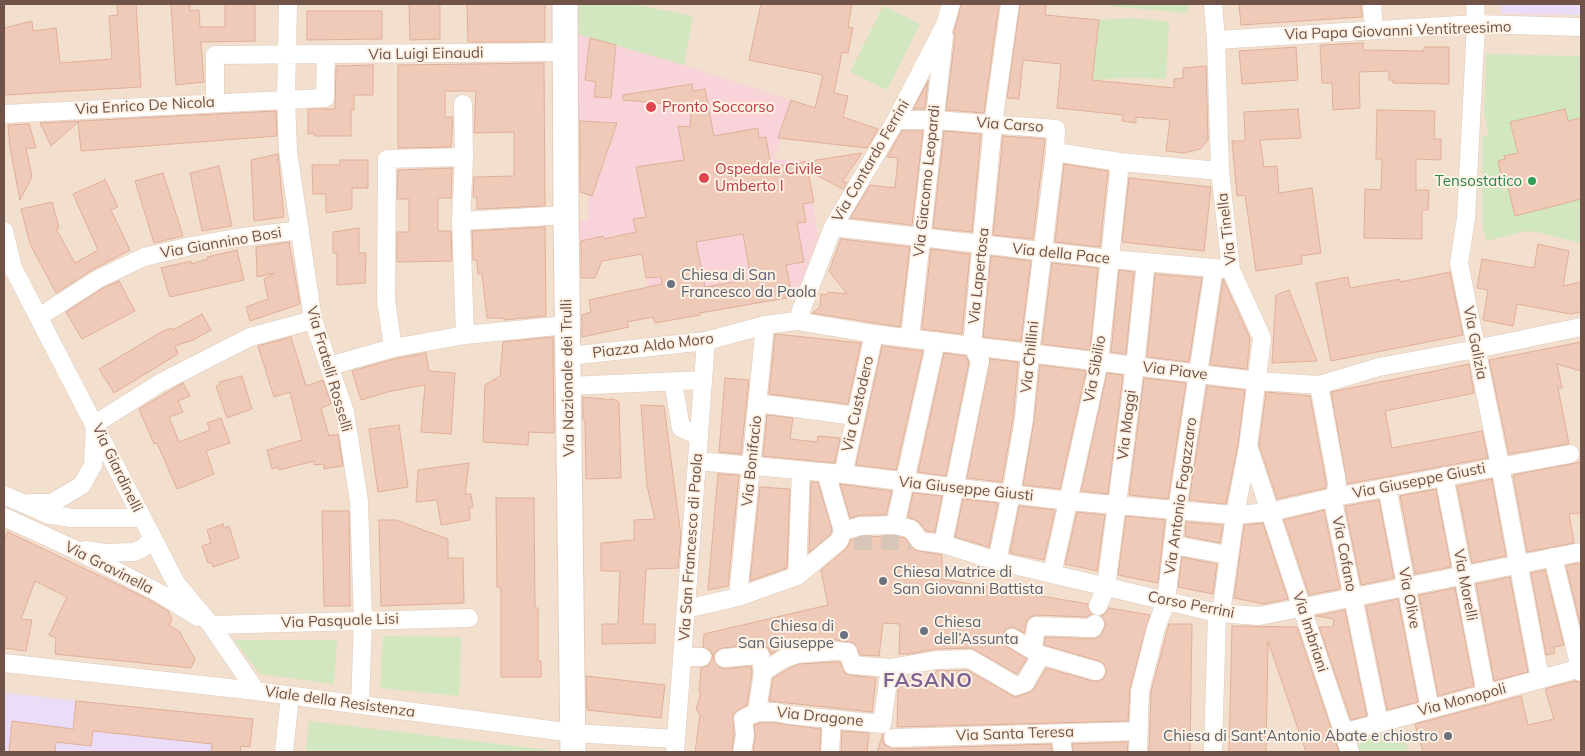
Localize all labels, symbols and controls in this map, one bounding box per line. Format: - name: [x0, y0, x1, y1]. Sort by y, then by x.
- street label: Via Papa Giovanni Ventitreesimo: [1284, 18, 1512, 44]
- street label: Via Luigi Einaudi: [368, 44, 484, 64]
- street label: Via Enrico De Nicola: [75, 93, 215, 119]
- street label: Via Contardo Ferrini: [829, 97, 913, 225]
- place label: Pronto Soccorso: [662, 98, 774, 116]
- marker: Pronto Soccorso: [644, 100, 658, 114]
- street label: Via Giacomo Leopardi: [910, 104, 944, 258]
- street label: Via Carso: [976, 114, 1044, 136]
- place label: Ospedale Civile Umberto I: [715, 160, 822, 195]
- marker: Ospedale Civile Umberto I: [697, 171, 711, 185]
- place label: Tensostatico: [1435, 172, 1522, 190]
- marker: Tensostatico: [1526, 175, 1538, 187]
- street label: Via Tinella: [1214, 192, 1240, 266]
- street label: Via Giannino Bosi: [159, 223, 283, 263]
- street label: Via Lapertosa: [965, 227, 993, 325]
- street label: Via della Pace: [1011, 240, 1111, 268]
- place label: Chiesa di San Francesco da Paola: [681, 266, 817, 301]
- marker: Chiesa di San Francesco da Paola: [665, 278, 677, 290]
- street label: Via Nazionale dei Trulli: [558, 299, 578, 457]
- street label: Via Fratelli Rosselli: [302, 304, 356, 434]
- street label: Via Galizia: [1459, 305, 1491, 381]
- street label: Via Chillini: [1017, 320, 1043, 394]
- street label: Piazza Aldo Moro: [591, 330, 715, 362]
- street label: Via Sibilio: [1080, 334, 1110, 404]
- street label: Via Custodero: [838, 354, 878, 454]
- street label: Via Piave: [1142, 358, 1208, 384]
- street label: Via Maggi: [1114, 389, 1140, 461]
- street label: Via Bonifacio: [738, 414, 766, 508]
- street label: Via Antonio Fogazzaro: [1161, 416, 1201, 576]
- street label: Via Giardinelli: [88, 421, 146, 515]
- street label: Via San Francesco di Paola: [675, 453, 707, 641]
- street label: Via Giuseppe Giusti: [1351, 459, 1487, 503]
- street label: Via Giuseppe Giusti: [898, 473, 1034, 505]
- street label: Via Cofano: [1328, 515, 1360, 593]
- street label: Via Gravinella: [62, 538, 156, 598]
- street label: Via Morelli: [1449, 548, 1481, 622]
- place label: Chiesa Matrice di San Giovanni Battista: [893, 563, 1044, 598]
- street label: Via Olive: [1394, 566, 1424, 630]
- marker: Chiesa Matrice di San Giovanni Battista: [877, 575, 889, 587]
- street label: Corso Perrini: [1146, 588, 1236, 622]
- street label: Via Imbriani: [1289, 590, 1331, 674]
- street label: Via Pasquale Lisi: [281, 610, 399, 632]
- place label: Chiesa dell’Assunta: [934, 613, 1018, 648]
- place label: Chiesa di San Giuseppe: [738, 617, 834, 652]
- marker: Chiesa dell’Assunta: [918, 625, 930, 637]
- marker: Chiesa di San Giuseppe: [838, 629, 850, 641]
- district label: FASANO: [882, 669, 974, 693]
- street label: Via Monopoli: [1416, 680, 1508, 720]
- street label: Viale della Resistenza: [264, 683, 416, 721]
- street label: Via Dragone: [776, 703, 864, 731]
- street label: Via Santa Teresa: [956, 723, 1074, 745]
- place label: Chiesa di Sant'Antonio Abate e chiostro: [1163, 727, 1438, 745]
- marker: Chiesa di Sant'Antonio Abate e chiostro: [1442, 730, 1454, 742]

